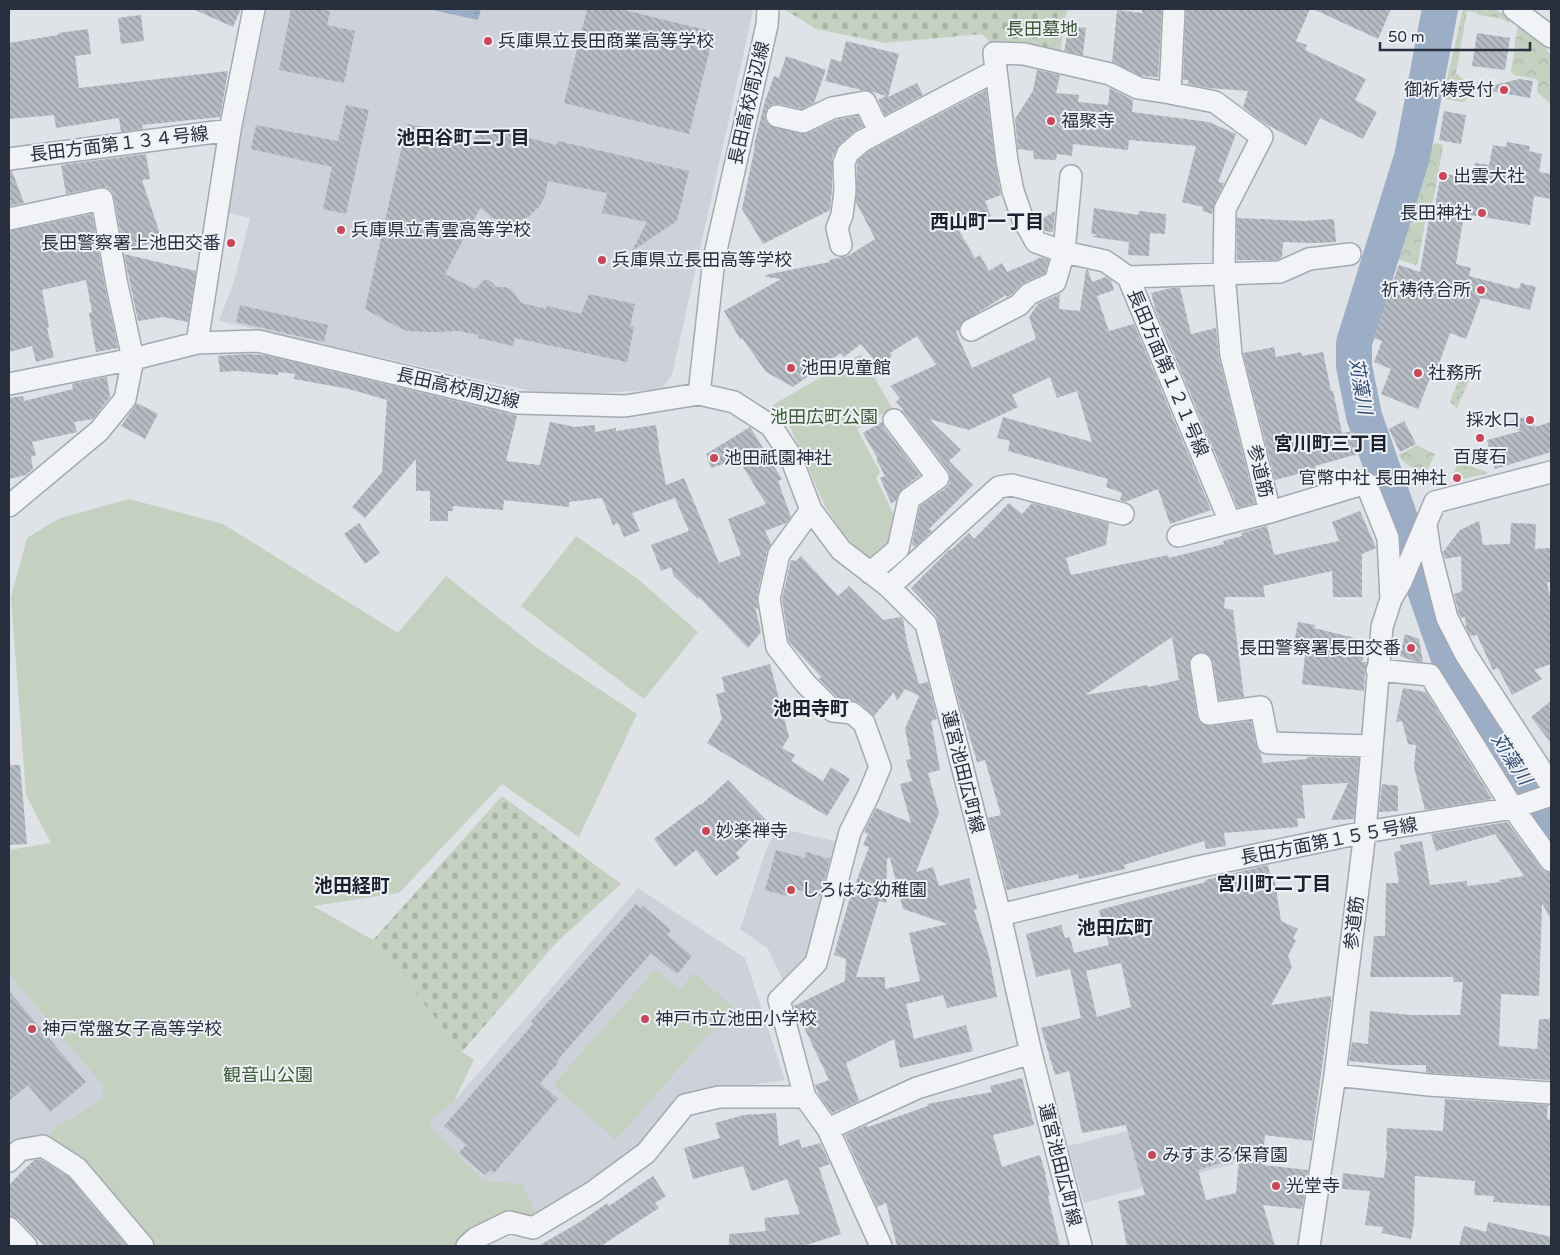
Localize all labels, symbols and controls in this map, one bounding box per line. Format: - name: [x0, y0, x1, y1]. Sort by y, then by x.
- park label: 長田墓地: [1006, 18, 1078, 40]
- scale bar: [1380, 20, 1530, 52]
- text: 50 m: [1388, 28, 1425, 46]
- place label: 兵庫県立長田商業高等学校: [498, 30, 714, 52]
- marker: 兵庫県立長田商業高等学校: [482, 35, 494, 47]
- street label: 長田高校周辺線: [724, 39, 774, 167]
- place label: 御祈祷受付: [1404, 79, 1494, 101]
- marker: 御祈祷受付: [1498, 84, 1510, 96]
- place label: 福聚寺: [1061, 110, 1115, 132]
- marker: 福聚寺: [1045, 115, 1057, 127]
- street label: 長田方面第１３４号線: [28, 122, 210, 166]
- district label: 池田谷町二丁目: [396, 127, 530, 149]
- place label: 出雲大社: [1453, 165, 1525, 187]
- marker: 出雲大社: [1437, 170, 1449, 182]
- place label: 長田神社: [1400, 202, 1472, 224]
- marker: 長田神社: [1476, 207, 1488, 219]
- district label: 西山町一丁目: [930, 211, 1044, 233]
- place label: 兵庫県立青雲高等学校: [351, 219, 531, 241]
- marker: 兵庫県立青雲高等学校: [335, 224, 347, 236]
- place label: 長田警察署上池田交番: [41, 232, 221, 254]
- marker: 長田警察署上池田交番: [225, 237, 237, 249]
- place label: 兵庫県立長田高等学校: [612, 249, 792, 271]
- marker: 兵庫県立長田高等学校: [596, 254, 608, 266]
- place label: 祈祷待合所: [1381, 279, 1471, 301]
- marker: 祈祷待合所: [1475, 284, 1487, 296]
- street label: 長田方面第１２１号線: [1123, 286, 1213, 460]
- water label: 苅藻川: [1344, 356, 1376, 418]
- place label: 池田児童館: [801, 357, 891, 379]
- marker: 池田児童館: [785, 362, 797, 374]
- place label: 社務所: [1428, 362, 1482, 384]
- street label: 長田高校周辺線: [394, 363, 522, 413]
- marker: 社務所: [1412, 367, 1424, 379]
- park label: 池田広町公園: [770, 406, 878, 428]
- place label: 採水口: [1466, 409, 1520, 431]
- marker: 採水口: [1524, 414, 1536, 426]
- marker: 百度石: [1474, 432, 1486, 444]
- district label: 宮川町三丁目: [1274, 433, 1388, 455]
- street label: 参道筋: [1243, 442, 1277, 500]
- place label: 百度石: [1453, 446, 1507, 468]
- place label: 池田祇園神社: [724, 447, 832, 469]
- marker: 池田祇園神社: [708, 452, 720, 464]
- place label: 官幣中社 長田神社: [1298, 467, 1447, 489]
- marker: 官幣中社 長田神社: [1451, 472, 1463, 484]
- place label: 長田警察署長田交番: [1239, 637, 1401, 659]
- marker: 長田警察署長田交番: [1405, 642, 1417, 654]
- district label: 池田寺町: [773, 698, 849, 720]
- street label: 蓮宮池田広町線: [937, 708, 989, 836]
- water label: 苅藻川: [1486, 729, 1537, 791]
- street label: 長田方面第１５５号線: [1239, 813, 1419, 869]
- place label: 妙楽禅寺: [716, 820, 788, 842]
- marker: 妙楽禅寺: [700, 825, 712, 837]
- district label: 宮川町二丁目: [1217, 873, 1331, 895]
- district label: 池田経町: [314, 875, 390, 897]
- place label: しろはな幼稚園: [801, 879, 927, 901]
- marker: しろはな幼稚園: [785, 884, 797, 896]
- street label: 参道筋: [1340, 895, 1368, 951]
- district label: 池田広町: [1077, 917, 1153, 939]
- place label: 神戸市立池田小学校: [655, 1008, 817, 1030]
- marker: 神戸市立池田小学校: [639, 1013, 651, 1025]
- place label: 神戸常盤女子高等学校: [42, 1018, 222, 1040]
- marker: 神戸常盤女子高等学校: [26, 1023, 38, 1035]
- park label: 観音山公園: [223, 1064, 313, 1086]
- street label: 蓮宮池田広町線: [1034, 1101, 1086, 1229]
- place label: みすまる保育園: [1162, 1144, 1288, 1166]
- marker: みすまる保育園: [1146, 1149, 1158, 1161]
- place label: 光堂寺: [1286, 1175, 1340, 1197]
- marker: 光堂寺: [1270, 1180, 1282, 1192]

